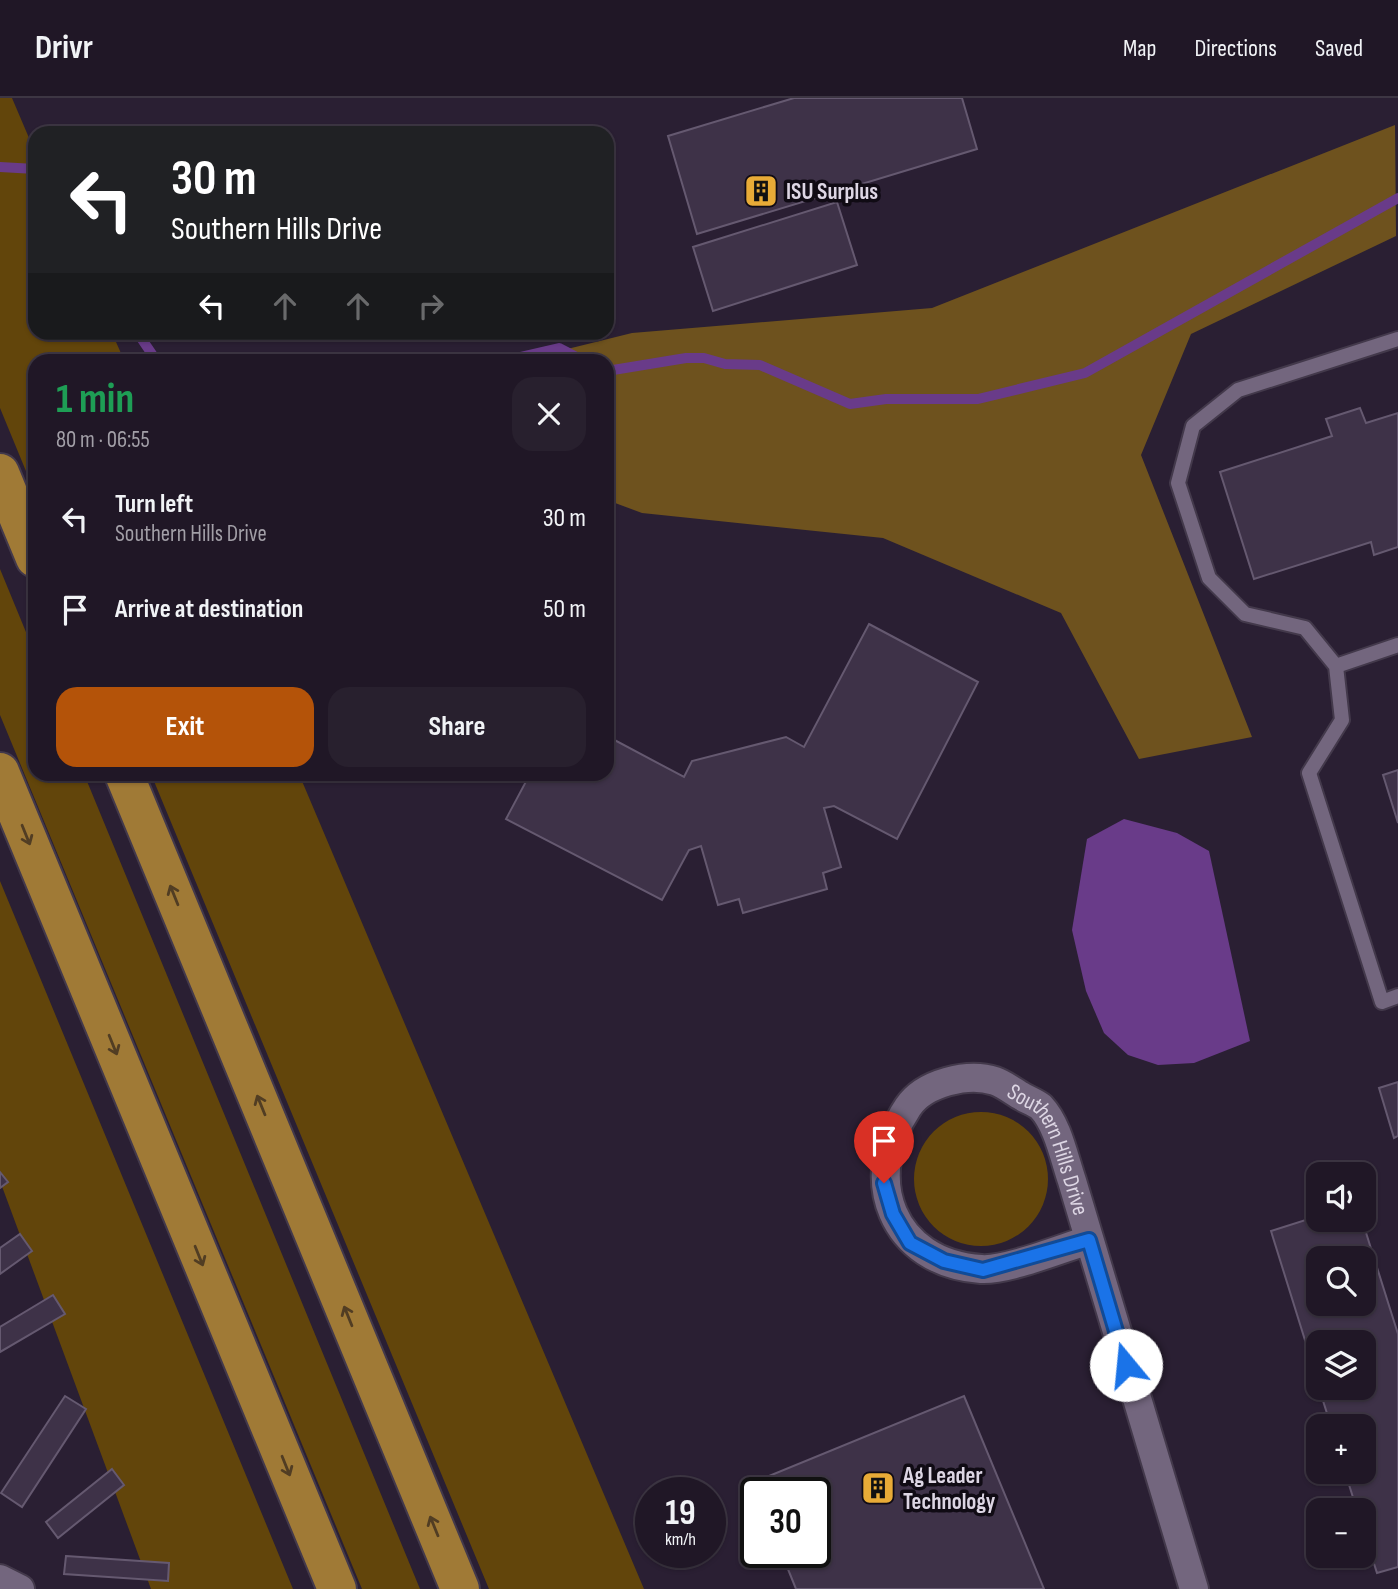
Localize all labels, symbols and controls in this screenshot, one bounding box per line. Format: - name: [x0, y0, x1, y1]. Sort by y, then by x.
- text: Drivr: [35, 28, 93, 68]
- text: Map: [1123, 34, 1156, 63]
- text: Directions: [1194, 34, 1277, 63]
- text: Saved: [1315, 34, 1363, 63]
- text: 30 m: [171, 150, 256, 209]
- icon: left: [56, 154, 147, 245]
- building icon: ISU Surplus: [742, 172, 780, 210]
- place label: ISU Surplus: [786, 178, 878, 206]
- text: Southern Hills Drive: [171, 210, 382, 249]
- icon: left: [193, 287, 231, 325]
- icon: ahead: [266, 287, 304, 325]
- icon: ahead: [339, 287, 377, 325]
- icon: right: [412, 287, 450, 325]
- text: 1 min: [56, 374, 134, 425]
- button: close: [512, 377, 586, 451]
- text: 80 m · 06:55: [56, 426, 150, 454]
- text: Turn left: [115, 489, 193, 520]
- icon: left: [56, 500, 94, 538]
- text: 30 m: [543, 503, 586, 534]
- text: Southern Hills Drive: [115, 520, 267, 548]
- icon: arrive: [56, 591, 94, 629]
- text: Arrive at destination: [115, 594, 303, 625]
- text: 50 m: [543, 594, 586, 625]
- button: Exit: [56, 687, 314, 767]
- button: Share: [328, 687, 586, 767]
- one-way arrow: [20, 824, 33, 845]
- one-way arrow: [167, 885, 180, 906]
- one-way arrow: [107, 1034, 120, 1056]
- street label: Southern Hills Drive: [1002, 1078, 1094, 1219]
- one-way arrow: [253, 1095, 266, 1117]
- pin: [854, 1111, 914, 1183]
- icon: arrive: [865, 1122, 903, 1160]
- map controls: [1306, 1162, 1376, 1568]
- button: sound: [1306, 1162, 1376, 1232]
- one-way arrow: [194, 1245, 207, 1266]
- button: search: [1306, 1246, 1376, 1316]
- one-way arrow: [340, 1305, 353, 1327]
- position arrow: [1089, 1328, 1163, 1402]
- button: layers: [1306, 1330, 1376, 1400]
- button: +: [1306, 1414, 1376, 1484]
- one-way arrow: [280, 1455, 293, 1477]
- place label: Ag Leader Technology: [902, 1462, 996, 1516]
- building icon: Ag Leader Technology: [859, 1469, 897, 1507]
- speed limit sign: 30: [740, 1477, 831, 1568]
- text: 19: [665, 1492, 696, 1535]
- button: −: [1306, 1498, 1376, 1568]
- one-way arrow: [427, 1516, 440, 1537]
- text: km/h: [665, 1529, 696, 1550]

